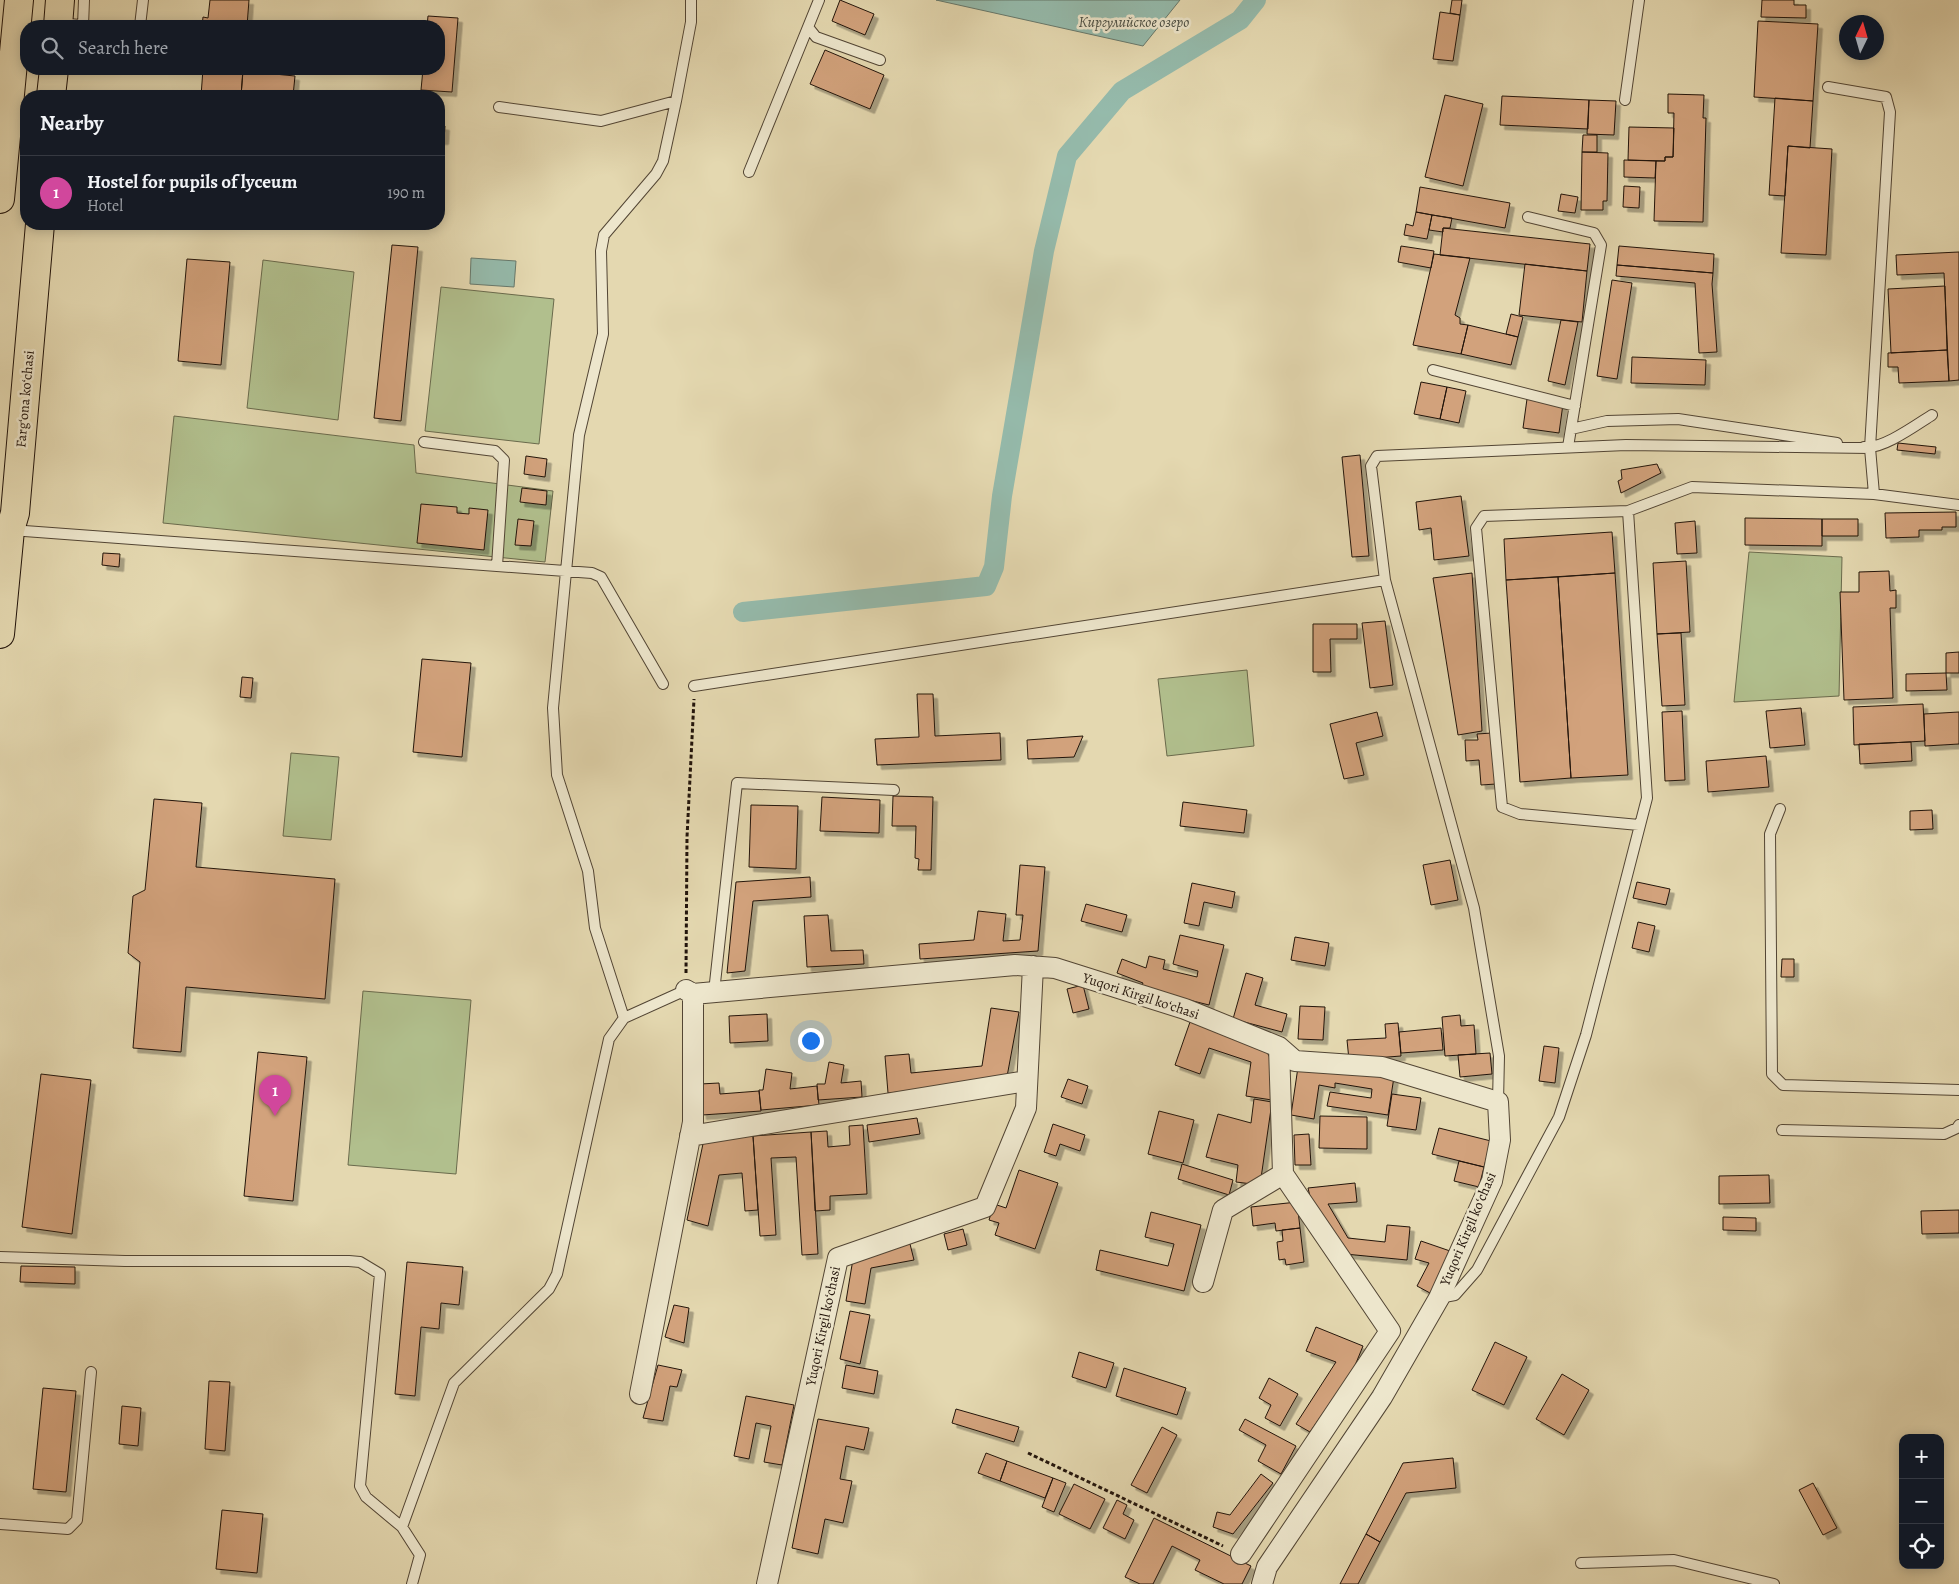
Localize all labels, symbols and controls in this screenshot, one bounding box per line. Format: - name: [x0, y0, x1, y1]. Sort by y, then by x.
- water label: Киргулийское озеро: [1079, 12, 1189, 32]
- north arrow: [1839, 15, 1884, 60]
- search box: [20, 20, 445, 75]
- icon: search: [38, 34, 66, 62]
- text: Search here: [78, 35, 168, 61]
- text: Nearby: [40, 109, 103, 137]
- text: Hostel for pupils of lyceum: [87, 169, 297, 195]
- text: 1: [53, 182, 59, 204]
- text: 190 m: [387, 182, 425, 204]
- text: Hotel: [87, 195, 123, 217]
- street label: Fargʻona koʻchasi: [11, 350, 39, 448]
- street label: Yuqori Kirgil koʻchasi: [1079, 968, 1202, 1024]
- your location: [798, 1028, 824, 1054]
- pin: 1: [259, 1075, 291, 1116]
- street label: Yuqori Kirgil koʻchasi: [1435, 1169, 1501, 1290]
- street label: Yuqori Kirgil koʻchasi: [801, 1264, 845, 1389]
- map controls: [1899, 1434, 1944, 1569]
- button: +: [1899, 1434, 1944, 1479]
- button: −: [1899, 1479, 1944, 1524]
- button: locate: [1899, 1524, 1944, 1569]

